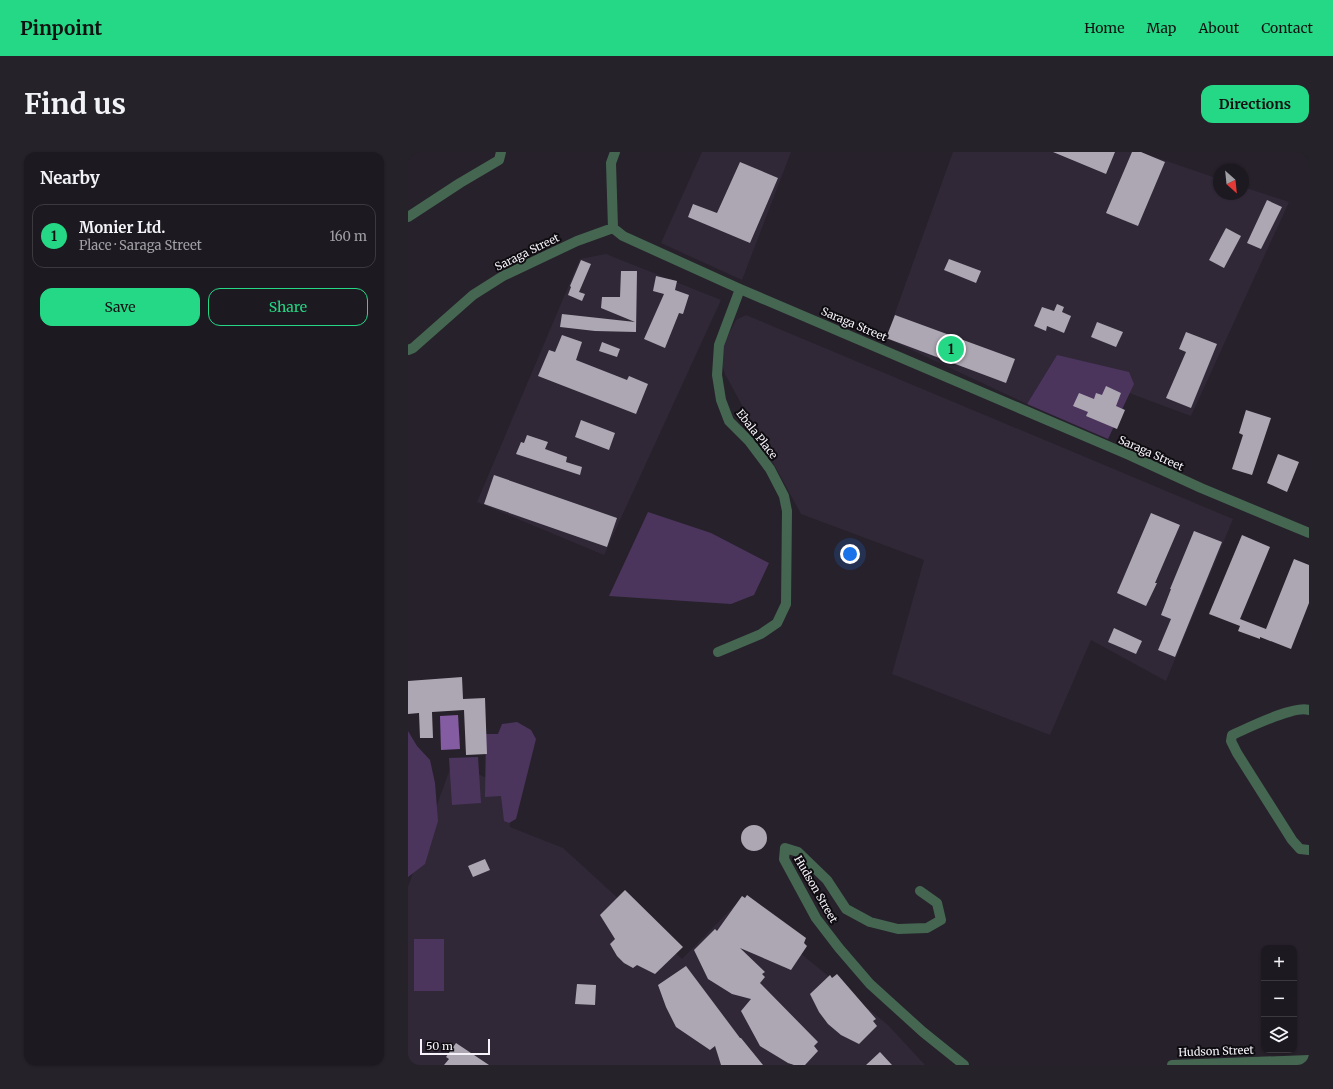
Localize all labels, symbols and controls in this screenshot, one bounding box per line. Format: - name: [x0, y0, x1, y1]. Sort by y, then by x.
- text: Pinpoint: [20, 16, 102, 40]
- text: Home: [1084, 19, 1125, 37]
- text: Map: [1147, 19, 1176, 37]
- text: About: [1198, 19, 1239, 37]
- text: Contact: [1261, 19, 1313, 37]
- button: Directions: [1201, 85, 1309, 123]
- text: Find us: [24, 86, 126, 122]
- north arrow: [1213, 164, 1249, 200]
- text: Nearby: [40, 167, 100, 189]
- text: Monier Ltd.: [79, 218, 165, 237]
- text: 1: [51, 228, 57, 245]
- text: 160 m: [329, 228, 367, 245]
- street label: Saraga Street: [492, 230, 562, 274]
- text: Place · Saraga Street: [79, 237, 202, 254]
- button: Save: [40, 288, 200, 326]
- button: Share: [208, 288, 368, 326]
- street label: Saraga Street: [819, 304, 890, 344]
- pin: 1: [938, 334, 964, 364]
- street label: Ebala Place: [733, 406, 781, 462]
- street label: Saraga Street: [1116, 432, 1186, 474]
- your location: [840, 544, 860, 564]
- street label: Hudson Street: [791, 853, 841, 926]
- map controls: [1261, 945, 1297, 1053]
- button: +: [1261, 945, 1297, 981]
- button: −: [1261, 981, 1297, 1017]
- button: layers: [1261, 1017, 1297, 1053]
- scale bar: [420, 1037, 490, 1056]
- text: 50 m: [426, 1039, 453, 1053]
- street label: Hudson Street: [1178, 1043, 1255, 1059]

